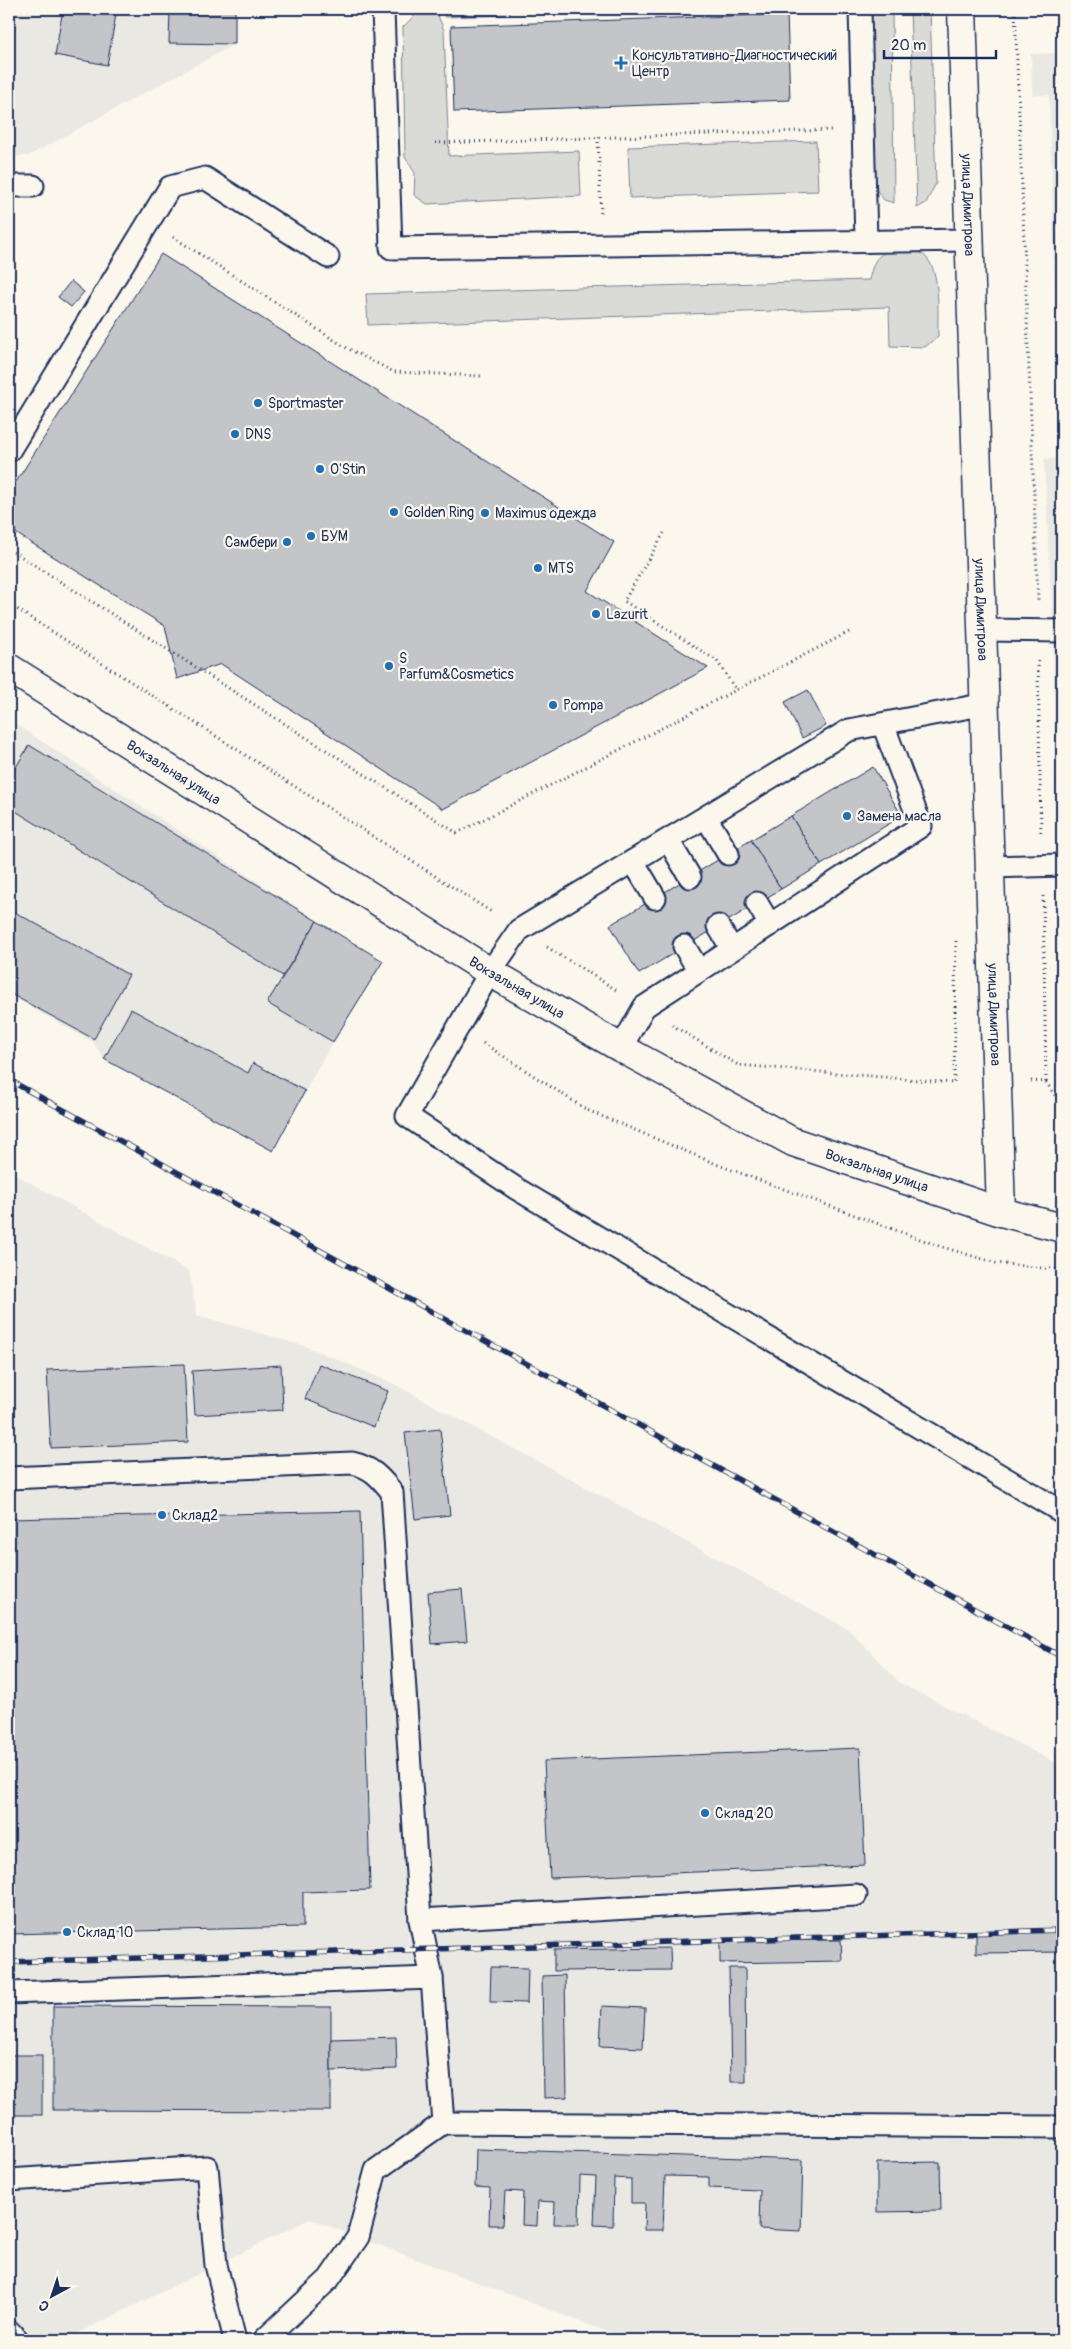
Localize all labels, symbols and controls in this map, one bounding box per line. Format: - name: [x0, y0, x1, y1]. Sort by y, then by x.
- scale bar: [884, 28, 996, 60]
- text: 20 m: [891, 36, 926, 55]
- place label: Консультативно-Диагностический Центр: [632, 47, 837, 80]
- marker: Консультативно-Диагностический Центр: [614, 56, 628, 70]
- street label: улица Димитрова: [958, 152, 978, 256]
- place label: Sportmaster: [268, 395, 344, 412]
- marker: Sportmaster: [252, 397, 264, 409]
- place label: DNS: [245, 426, 271, 443]
- marker: DNS: [229, 428, 241, 440]
- place label: O'Stin: [330, 461, 366, 478]
- marker: O'Stin: [314, 463, 326, 475]
- place label: Golden Ring: [404, 504, 474, 521]
- place label: Maximus одежда: [495, 505, 596, 522]
- marker: Golden Ring: [388, 506, 400, 518]
- marker: Maximus одежда: [479, 507, 491, 519]
- place label: БУМ: [321, 528, 348, 545]
- marker: БУМ: [305, 530, 317, 542]
- place label: Самбери: [225, 534, 277, 551]
- marker: Самбери: [281, 536, 293, 548]
- street label: улица Димитрова: [971, 557, 991, 661]
- place label: MTS: [548, 560, 574, 577]
- marker: MTS: [532, 562, 544, 574]
- place label: Lazurit: [606, 606, 648, 623]
- marker: Lazurit: [590, 608, 602, 620]
- place label: S Parfum&Cosmetics: [399, 650, 515, 683]
- marker: S Parfum&Cosmetics: [383, 660, 395, 672]
- place label: Pompa: [563, 697, 603, 714]
- marker: Pompa: [547, 699, 559, 711]
- street label: Вокзальная улица: [123, 737, 224, 809]
- place label: Замена масла: [857, 808, 941, 825]
- marker: Замена масла: [841, 810, 853, 822]
- street label: Вокзальная улица: [466, 953, 567, 1022]
- street label: улица Димитрова: [984, 962, 1004, 1066]
- street label: Вокзальная улица: [823, 1145, 931, 1196]
- place label: Склад2: [172, 1507, 218, 1524]
- marker: Склад2: [156, 1509, 168, 1521]
- place label: Склад 20: [715, 1805, 774, 1822]
- marker: Склад 20: [699, 1807, 711, 1819]
- place label: Склад 10: [77, 1924, 133, 1941]
- marker: Склад 10: [61, 1926, 73, 1938]
- north arrow: [28, 2272, 78, 2322]
- text: С: [35, 2296, 53, 2315]

